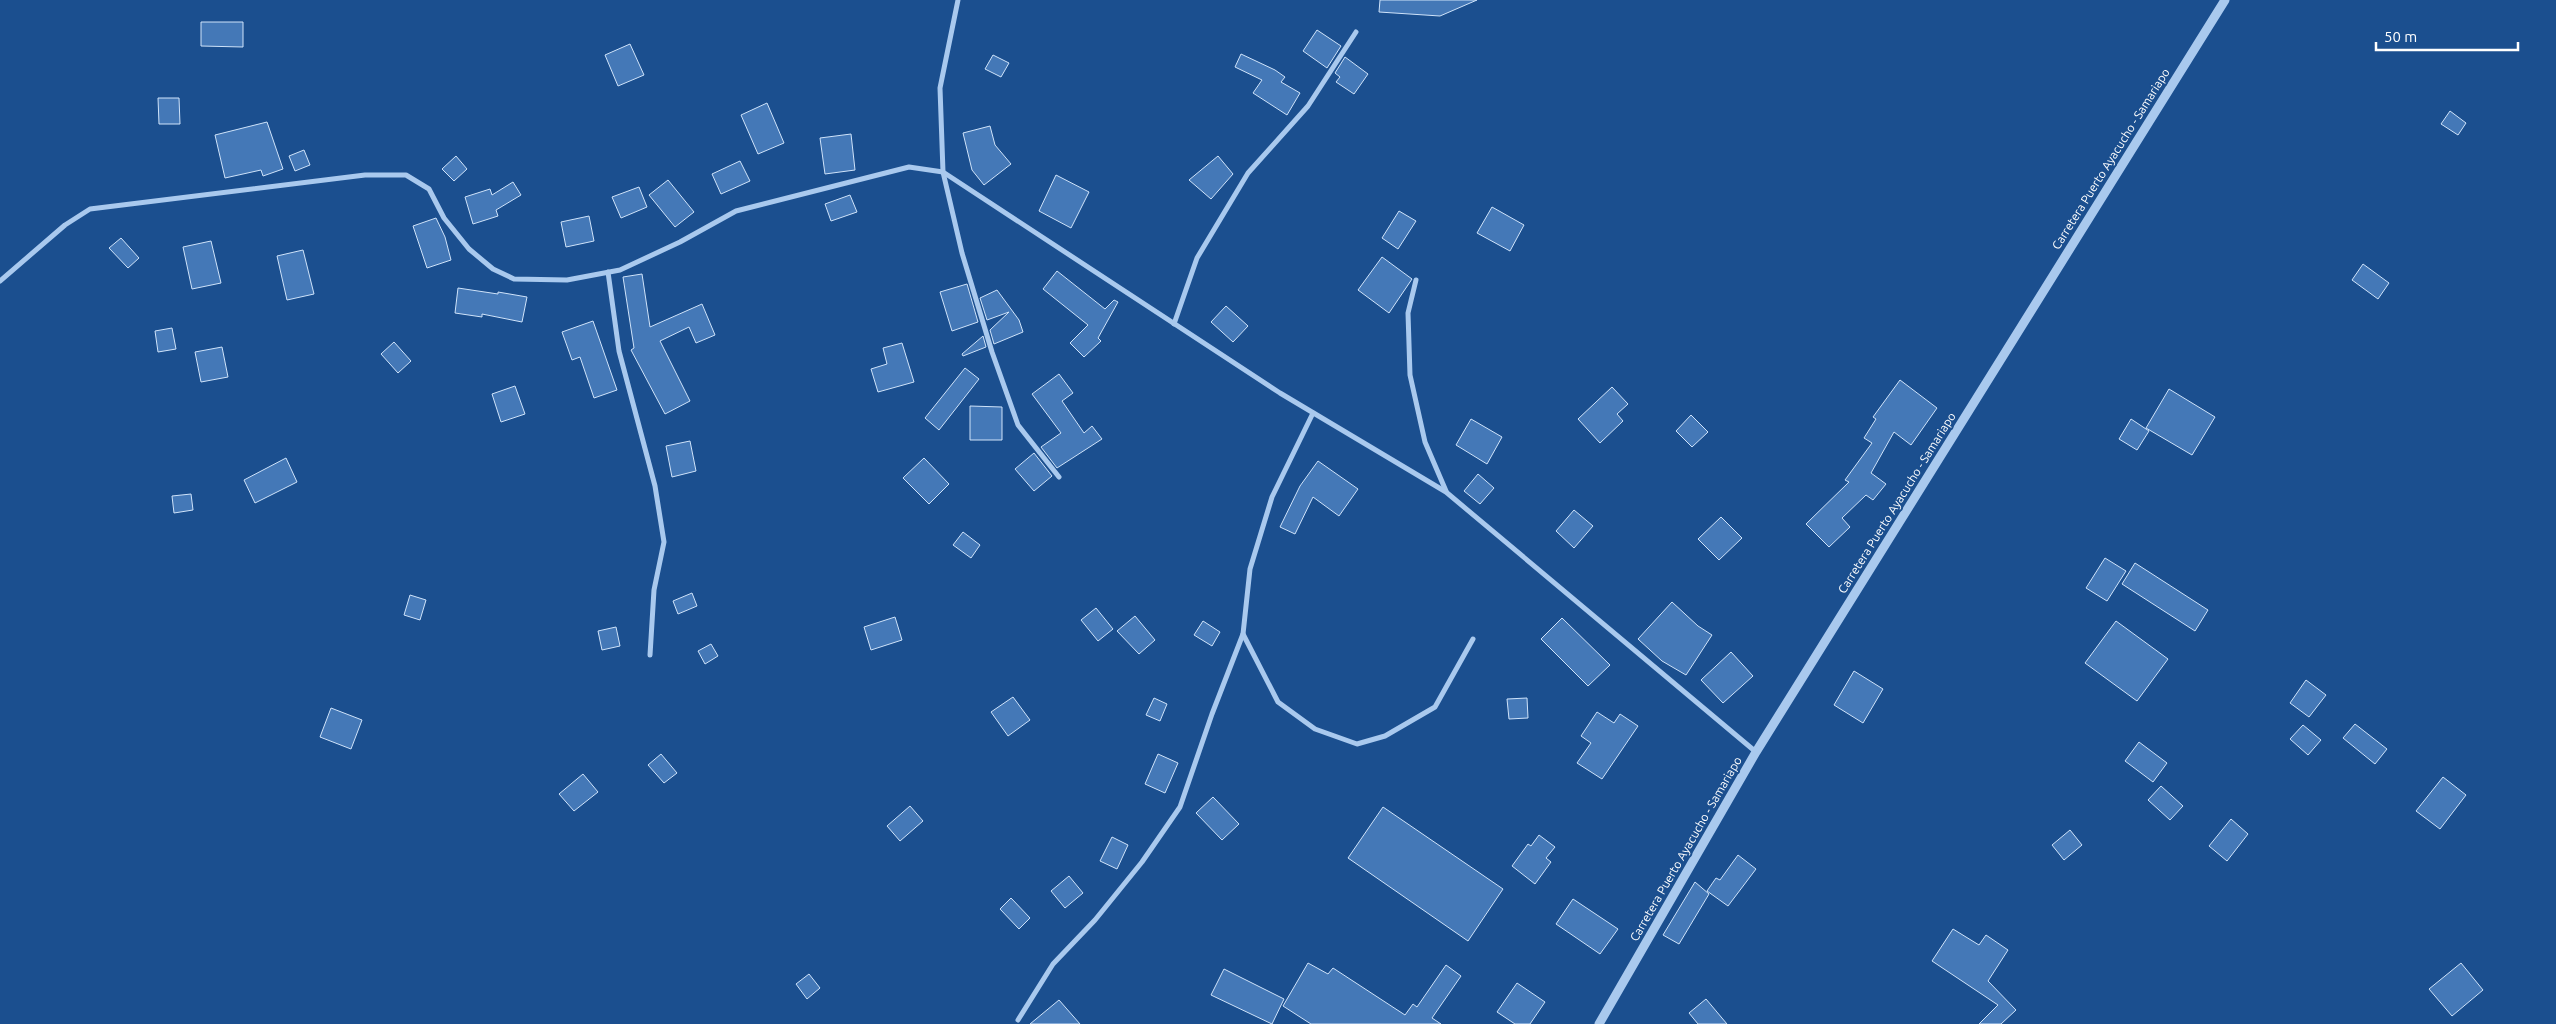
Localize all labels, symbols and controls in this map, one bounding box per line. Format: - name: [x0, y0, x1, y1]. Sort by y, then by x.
- scale bar: [2376, 20, 2518, 52]
- text: 50 m: [2384, 28, 2417, 45]
- street label: Carretera Puerto Ayacucho - Samariapo: [2049, 66, 2172, 252]
- street label: Carretera Puerto Ayacucho - Samariapo: [1835, 410, 1958, 596]
- street label: Carretera Puerto Ayacucho - Samariapo: [1627, 754, 1744, 943]

